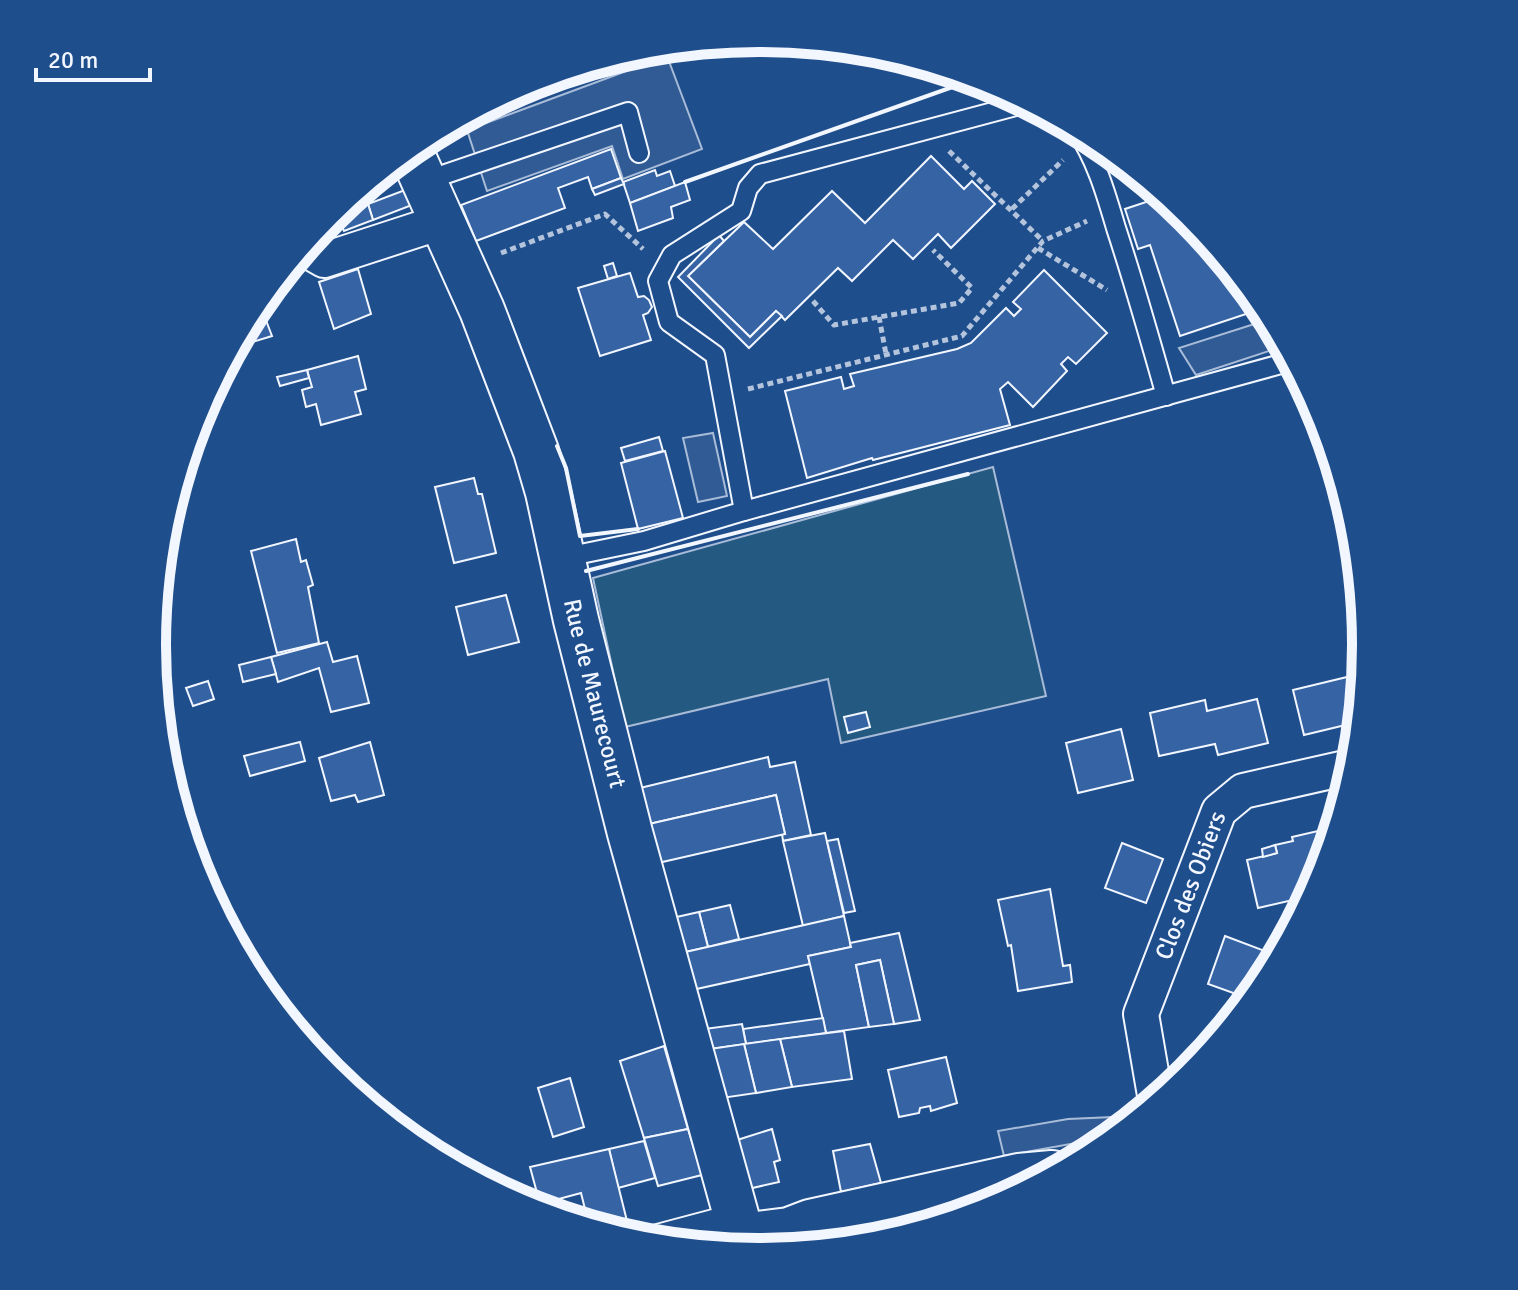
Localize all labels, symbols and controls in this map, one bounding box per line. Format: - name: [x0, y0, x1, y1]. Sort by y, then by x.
- scale bar: [36, 32, 150, 82]
- text: 20 m: [48, 45, 98, 75]
- street label: Rue de Maurecourt: [557, 596, 633, 791]
- street label: Clos des Obiers: [1148, 807, 1232, 964]

